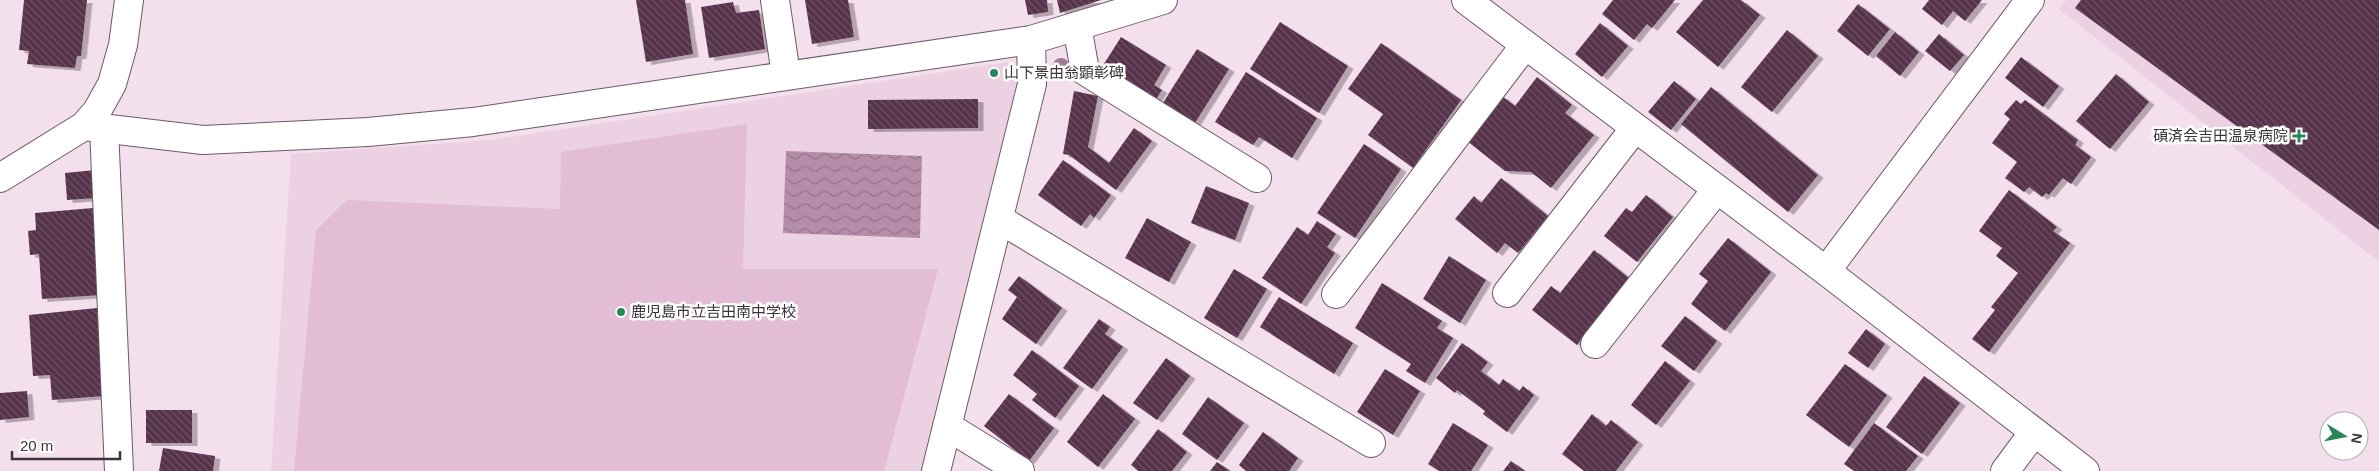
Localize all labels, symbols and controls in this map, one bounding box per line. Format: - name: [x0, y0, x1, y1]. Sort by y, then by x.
- place label: 山下景由翁顕彰碑: [1004, 64, 1124, 81]
- marker: 山下景由翁顕彰碑: [988, 67, 1000, 79]
- place label: 碩済会吉田温泉病院: [2153, 127, 2288, 144]
- marker: 碩済会吉田温泉病院: [2292, 129, 2306, 143]
- place label: 鹿児島市立吉田南中学校: [631, 303, 796, 320]
- marker: 鹿児島市立吉田南中学校: [615, 306, 627, 318]
- north arrow: [2319, 411, 2369, 461]
- scale bar: [12, 428, 120, 460]
- text: N: [2348, 432, 2366, 445]
- text: 20 m: [20, 437, 53, 454]

